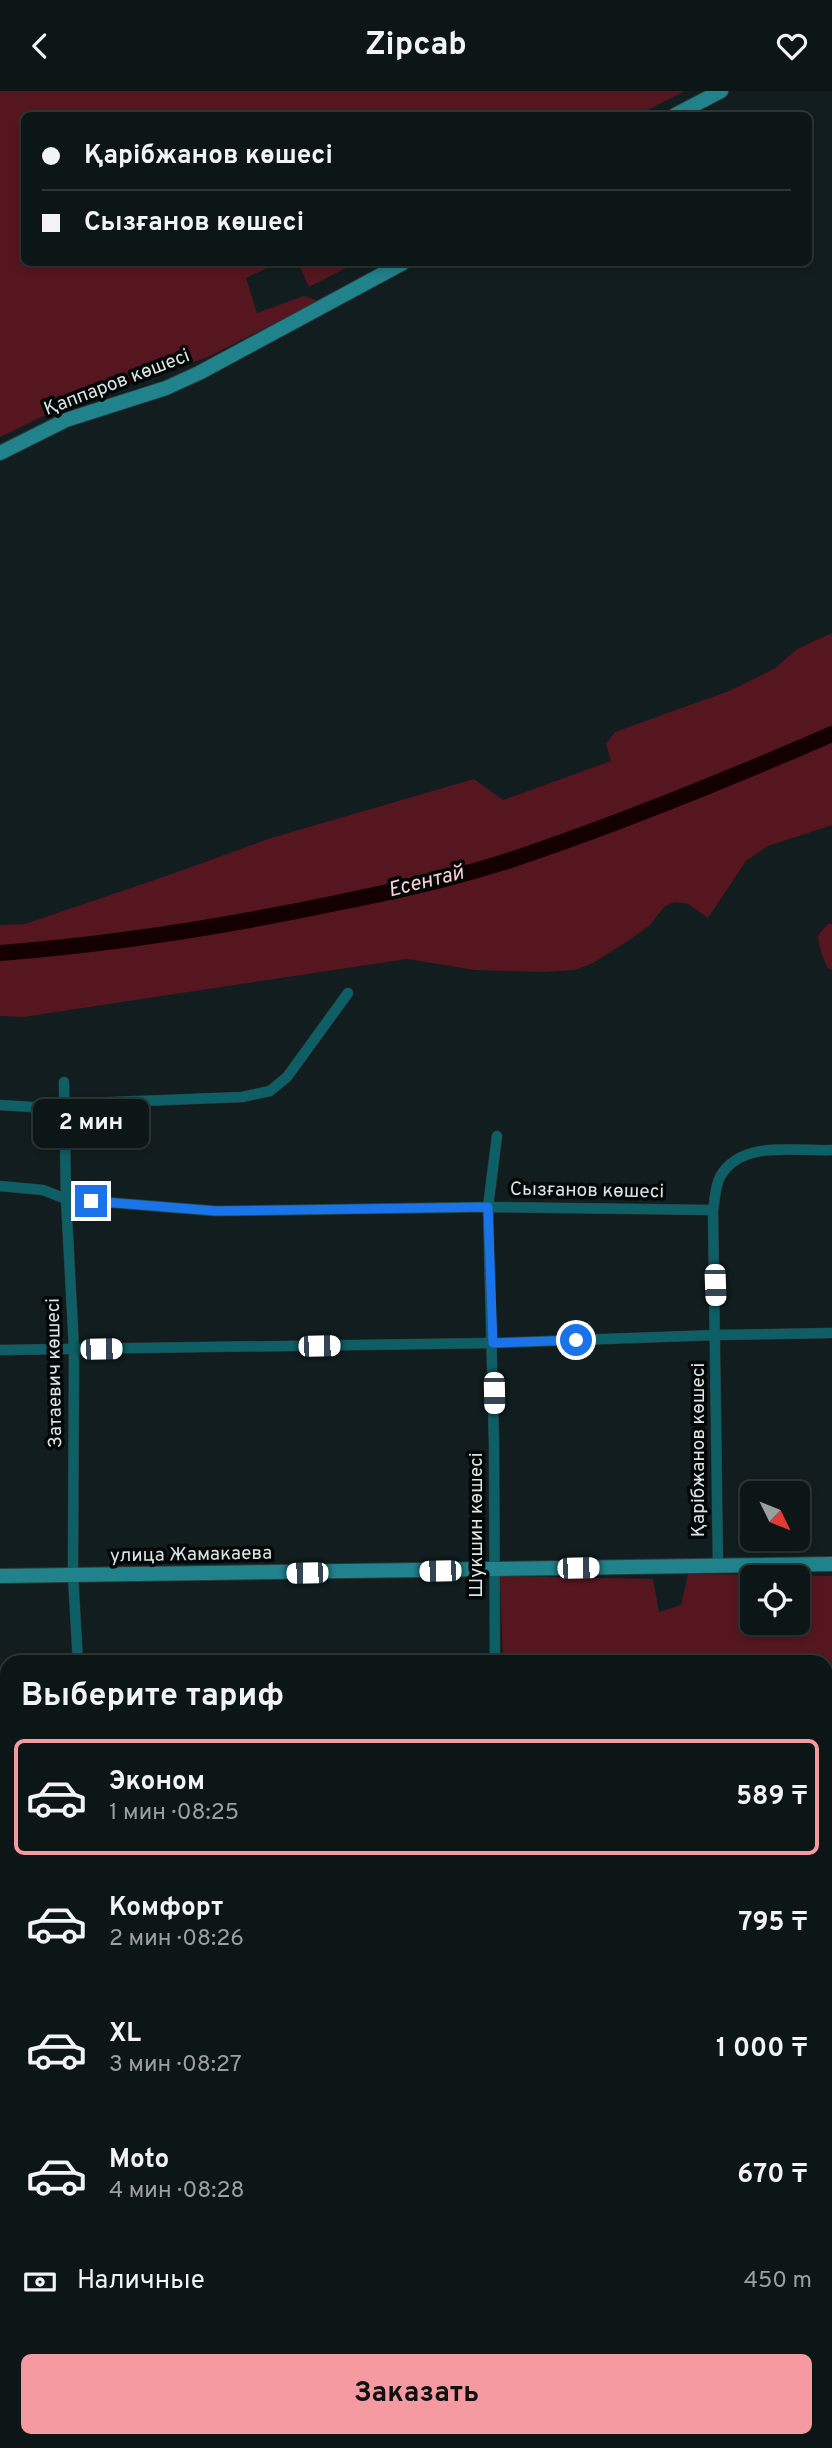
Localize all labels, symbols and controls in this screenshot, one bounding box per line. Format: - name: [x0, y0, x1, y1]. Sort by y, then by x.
- text: Zipcab: [365, 26, 467, 66]
- icon: back: [21, 27, 59, 65]
- icon: heart: [773, 27, 811, 65]
- text: Қарібжанов көшесі: [84, 140, 333, 173]
- text: Сызғанов көшесі: [84, 207, 304, 240]
- street label: Қаппаров көшесі: [41, 344, 193, 422]
- water label: Есентай: [385, 859, 468, 904]
- callout: 2 мин: [33, 1100, 149, 1149]
- text: 2 мин: [59, 1109, 123, 1138]
- street label: Сызғанов көшесі: [510, 1178, 664, 1204]
- route end: [75, 1185, 107, 1217]
- car: [704, 1264, 727, 1306]
- street label: Затаевич көшесі: [42, 1298, 68, 1448]
- route start: [560, 1324, 592, 1356]
- car: [298, 1335, 341, 1357]
- car: [80, 1338, 123, 1360]
- street label: Қарібжанов көшесі: [687, 1363, 711, 1537]
- car: [484, 1372, 505, 1414]
- street label: Шукшин көшесі: [465, 1452, 489, 1598]
- north arrow: [740, 1481, 810, 1551]
- map controls: [740, 1481, 810, 1635]
- street label: улица Жамакаева: [110, 1542, 272, 1568]
- car: [557, 1557, 600, 1579]
- car: [419, 1560, 462, 1582]
- car: [286, 1562, 329, 1584]
- button: locate: [740, 1565, 810, 1635]
- text: Выберите тариф: [21, 1677, 284, 1717]
- icon: car: [25, 1766, 88, 1829]
- text: Эконом: [109, 1766, 205, 1799]
- text: 589 ₸: [736, 1781, 808, 1814]
- text: 1 мин · 08:25: [109, 1799, 239, 1828]
- icon: car: [25, 1892, 88, 1955]
- text: Комфорт: [109, 1892, 223, 1925]
- text: 795 ₸: [739, 1907, 808, 1940]
- text: 2 мин · 08:26: [109, 1925, 244, 1954]
- icon: car: [25, 2018, 88, 2081]
- text: XL: [109, 2018, 141, 2051]
- text: 1 000 ₸: [716, 2033, 808, 2066]
- text: 3 мин · 08:27: [109, 2051, 242, 2080]
- icon: car: [25, 2144, 88, 2207]
- text: Moto: [109, 2144, 169, 2177]
- text: 670 ₸: [737, 2159, 808, 2192]
- text: 4 мин · 08:28: [109, 2177, 245, 2206]
- icon: cash: [21, 2263, 59, 2301]
- text: Наличные: [77, 2265, 205, 2298]
- text: 450 m: [744, 2267, 812, 2296]
- button: Заказать: [21, 2354, 812, 2434]

